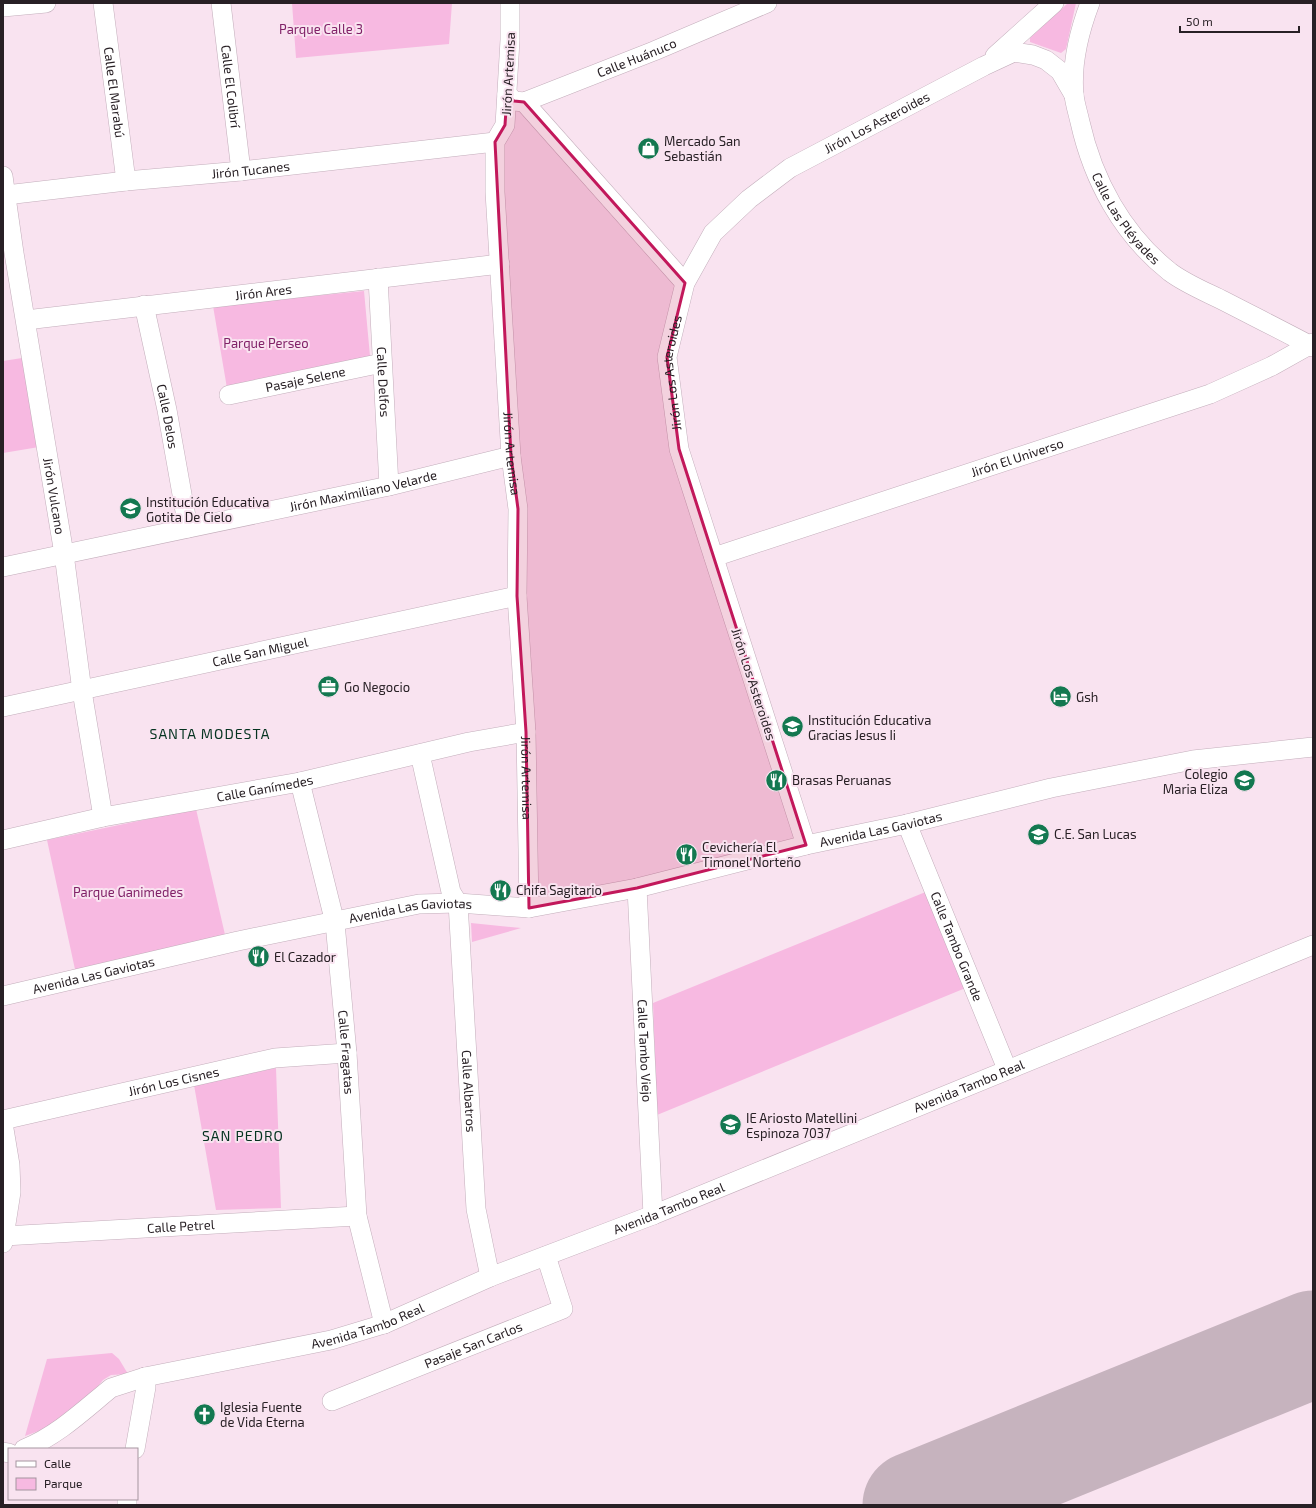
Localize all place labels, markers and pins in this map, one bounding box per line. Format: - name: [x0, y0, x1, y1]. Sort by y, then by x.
- place label: Mercado San Sebastián: [664, 133, 741, 164]
- shop icon: Mercado San Sebastián: [635, 135, 661, 161]
- place label: Institución Educativa Gotita De Cielo: [146, 494, 269, 525]
- school or university icon: Institución Educativa Gotita De Cielo: [118, 496, 144, 522]
- office icon: Go Negocio: [315, 674, 341, 700]
- place label: Go Negocio: [344, 679, 410, 695]
- hotel icon: Gsh: [1048, 684, 1074, 710]
- place label: Gsh: [1076, 689, 1098, 705]
- place label: Institución Educativa Gracias Jesus Ii: [808, 712, 931, 743]
- school or university icon: Institución Educativa Gracias Jesus Ii: [780, 714, 806, 740]
- place label: Colegio Maria Eliza: [1163, 766, 1228, 797]
- restaurant icon: Brasas Peruanas: [764, 767, 790, 793]
- school or university icon: Colegio Maria Eliza: [1231, 768, 1257, 794]
- place label: Brasas Peruanas: [792, 772, 891, 788]
- school or university icon: C.E. San Lucas: [1025, 821, 1051, 847]
- place label: C.E. San Lucas: [1054, 826, 1137, 842]
- place label: Cevichería El Timonel Norteño: [702, 839, 801, 870]
- restaurant icon: Cevichería El Timonel Norteño: [674, 841, 700, 867]
- restaurant icon: Chifa Sagitario: [487, 877, 513, 903]
- place label: Chifa Sagitario: [516, 882, 602, 898]
- restaurant icon: El Cazador: [246, 944, 272, 970]
- place label: El Cazador: [274, 949, 336, 965]
- place label: IE Ariosto Matellini Espinoza 7037: [746, 1110, 857, 1141]
- school or university icon: IE Ariosto Matellini Espinoza 7037: [717, 1112, 743, 1138]
- place label: Iglesia Fuente de Vida Eterna: [220, 1399, 305, 1430]
- church icon: Iglesia Fuente de Vida Eterna: [191, 1401, 217, 1427]

